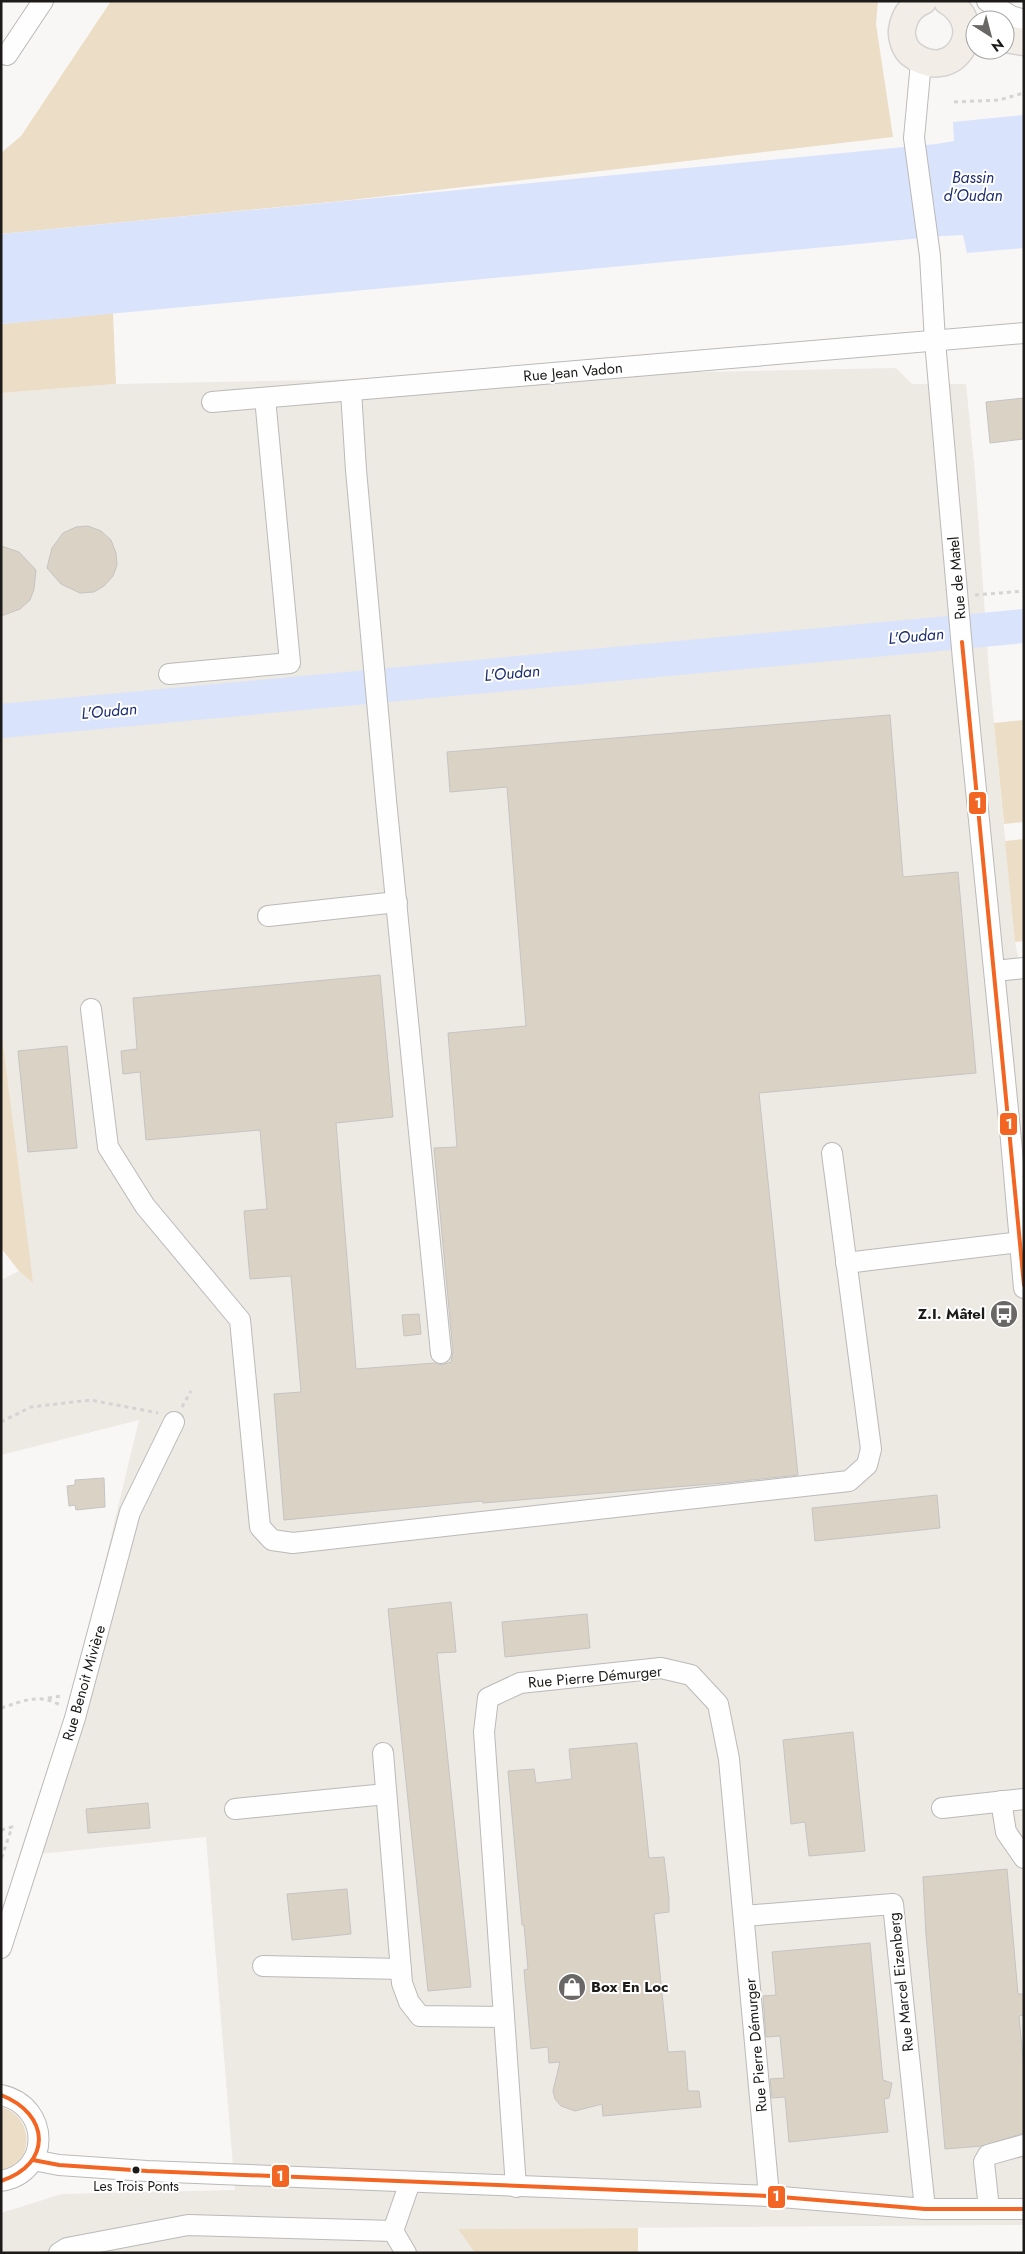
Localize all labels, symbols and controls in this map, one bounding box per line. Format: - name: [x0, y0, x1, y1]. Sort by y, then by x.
- north arrow: [965, 10, 1015, 60]
- text: N: [987, 34, 1008, 57]
- water label: Bassin d'Oudan: [943, 166, 1003, 207]
- street label: Rue Jean Vadon: [522, 357, 624, 387]
- street label: Rue de Matel: [942, 535, 972, 621]
- water label: L'Oudan: [887, 622, 945, 650]
- water label: L'Oudan: [483, 659, 541, 687]
- water label: L'Oudan: [80, 697, 138, 725]
- line badge: 1: [968, 791, 987, 815]
- text: 1: [974, 793, 982, 813]
- line badge: 1: [999, 1112, 1018, 1136]
- text: 1: [1005, 1114, 1013, 1134]
- bus stop icon: Z.I. Mâtel: [989, 1299, 1019, 1329]
- place label: Z.I. Mâtel: [918, 1303, 985, 1325]
- street label: Rue Benoit Mivière: [57, 1622, 111, 1744]
- street label: Rue Pierre Démurger: [527, 1660, 664, 1694]
- street label: Rue Marcel Eizenberg: [883, 1911, 919, 2053]
- shop icon: Box En Loc: [557, 1972, 587, 2002]
- place label: Box En Loc: [591, 1976, 668, 1998]
- street label: Rue Pierre Démurger: [739, 1976, 773, 2113]
- line badge: 1: [271, 2164, 290, 2188]
- marker: Les Trois Ponts: [131, 2165, 141, 2175]
- text: 1: [276, 2166, 284, 2186]
- place label: Les Trois Ponts: [93, 2176, 179, 2196]
- line badge: 1: [767, 2185, 786, 2209]
- text: 1: [772, 2186, 780, 2206]

